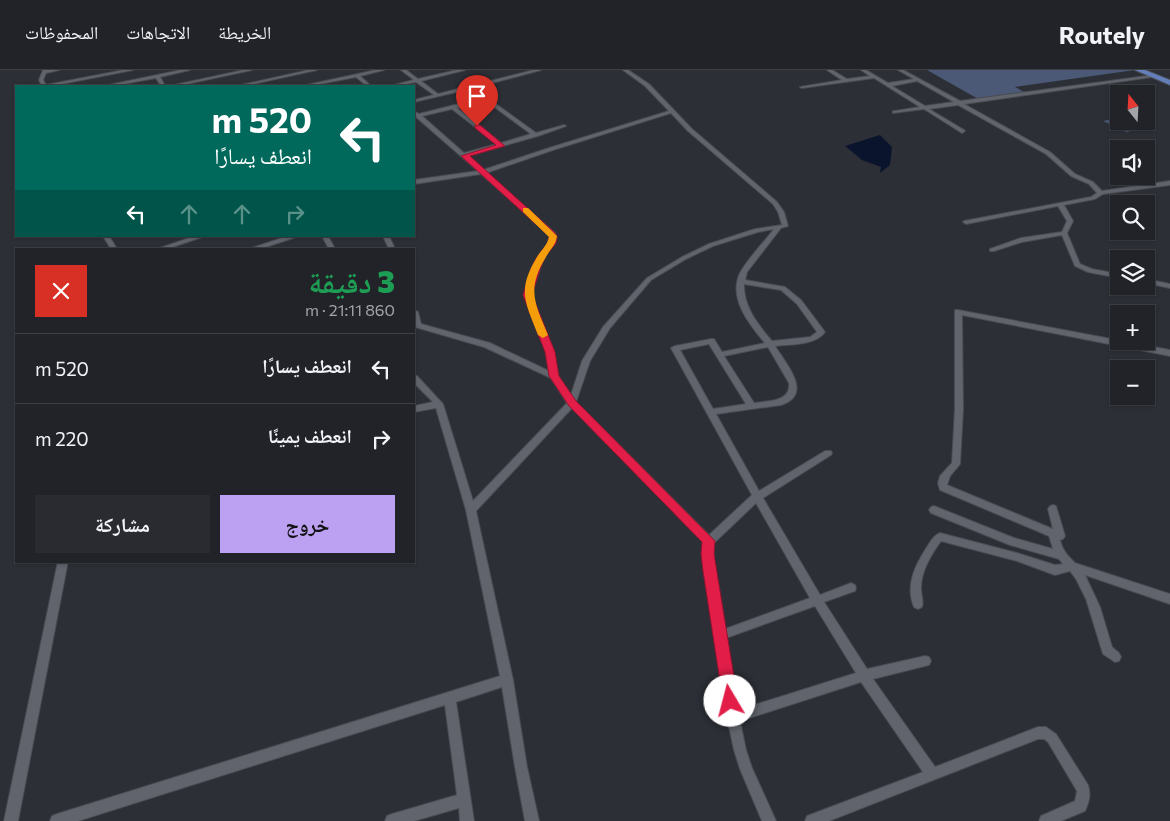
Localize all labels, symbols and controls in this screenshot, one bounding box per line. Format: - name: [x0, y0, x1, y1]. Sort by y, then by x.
- text: Routely: [1059, 20, 1145, 49]
- text: المحفوظات: [25, 21, 98, 43]
- text: الاتجاهات: [126, 21, 190, 43]
- text: الخريطة: [218, 21, 271, 43]
- pin: [456, 75, 498, 126]
- icon: arrive: [463, 82, 491, 110]
- north arrow: [1110, 85, 1155, 130]
- map controls: [1110, 85, 1155, 405]
- text: 520 m: [211, 97, 312, 140]
- icon: left: [330, 105, 395, 170]
- button: sound: [1110, 140, 1155, 185]
- text: انعطف يسارًا: [214, 142, 312, 169]
- button: search: [1110, 195, 1155, 240]
- icon: left: [122, 200, 150, 228]
- icon: ahead: [175, 200, 203, 228]
- icon: ahead: [228, 200, 256, 228]
- icon: right: [281, 200, 309, 228]
- button: layers: [1110, 250, 1155, 295]
- text: 3 دقيقة: [309, 262, 395, 299]
- button: close: [35, 265, 87, 317]
- text: 860 m · 21:11: [305, 300, 395, 319]
- button: +: [1110, 305, 1155, 350]
- text: انعطف يسارًا: [262, 354, 352, 377]
- icon: left: [367, 355, 395, 383]
- text: 520 m: [35, 357, 89, 380]
- button: −: [1110, 360, 1155, 405]
- text: انعطف يمينًا: [268, 424, 352, 447]
- icon: right: [367, 425, 395, 453]
- text: 220 m: [35, 427, 89, 450]
- button: مشاركة: [35, 495, 210, 553]
- button: خروج: [220, 495, 395, 553]
- position arrow: [703, 674, 755, 726]

